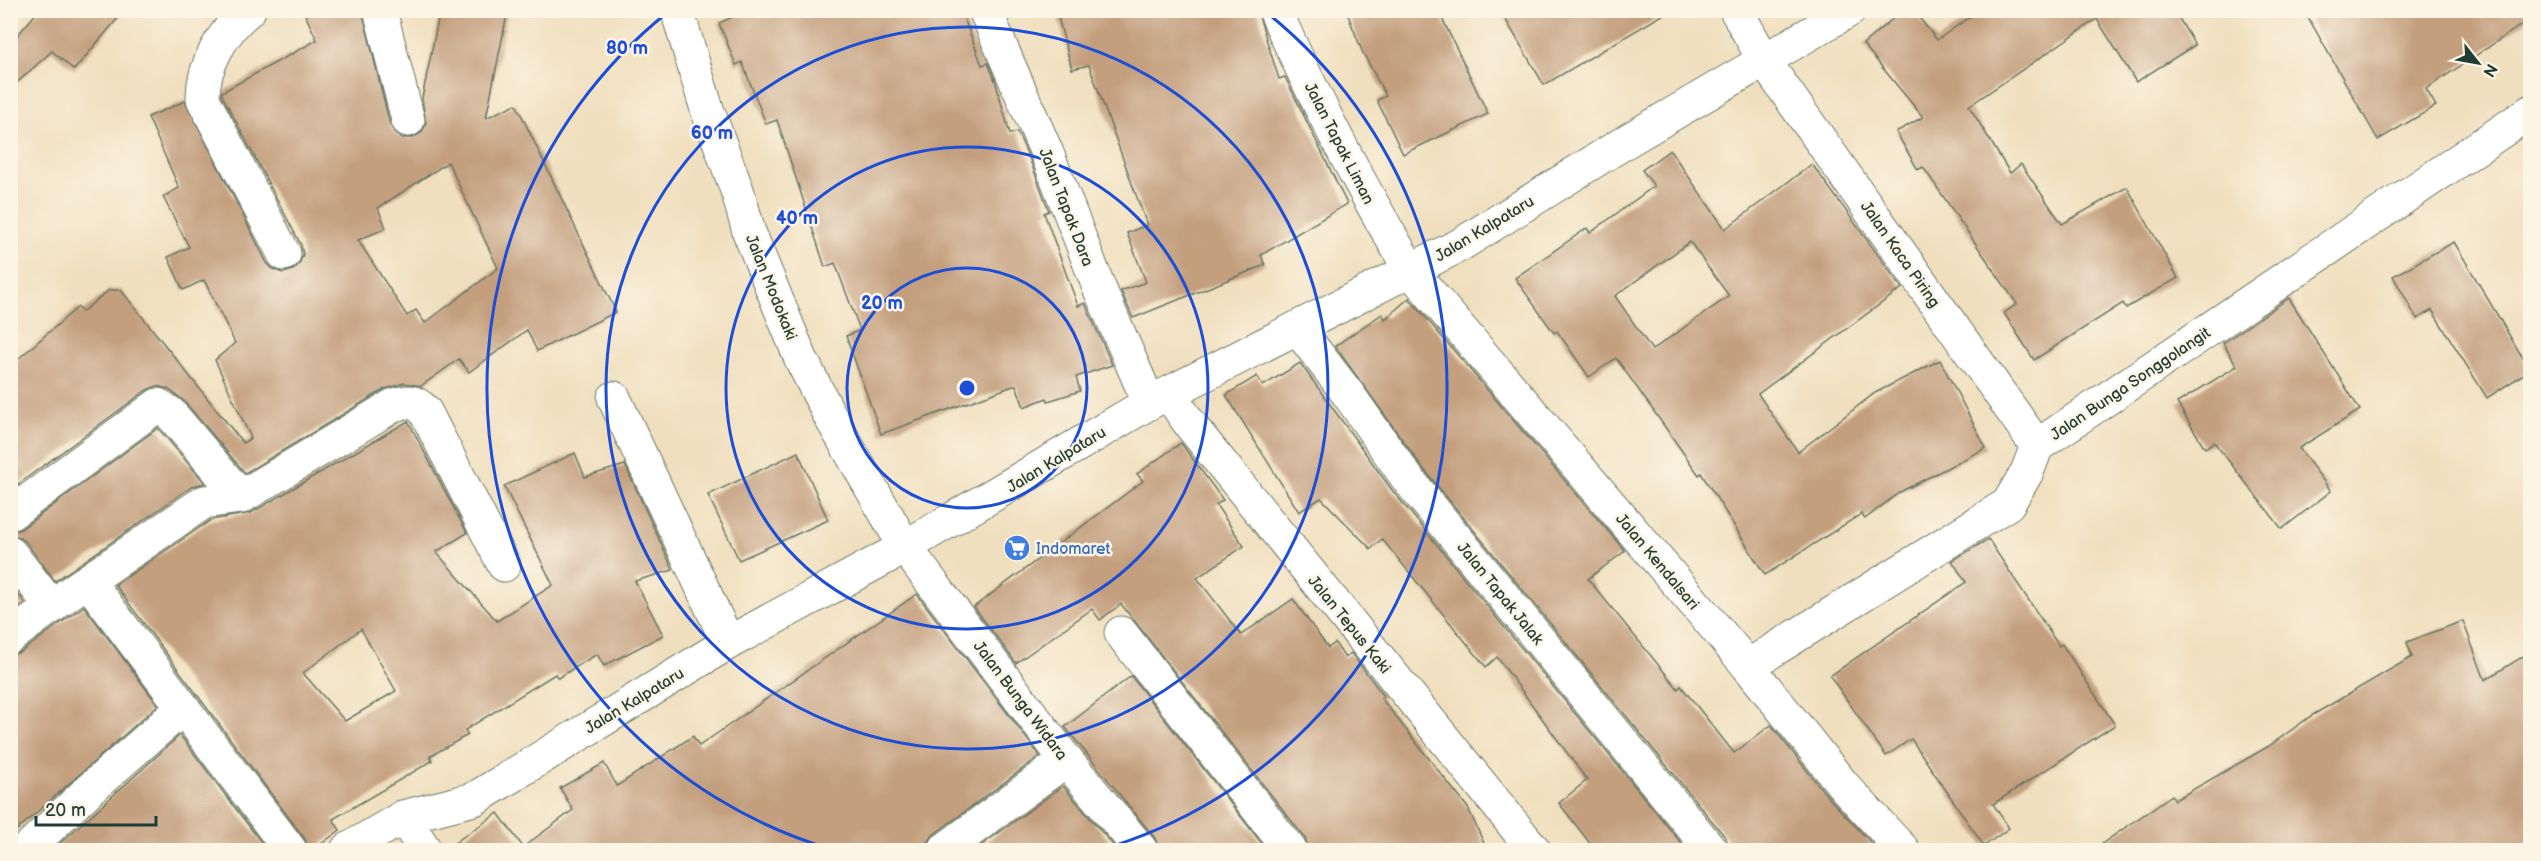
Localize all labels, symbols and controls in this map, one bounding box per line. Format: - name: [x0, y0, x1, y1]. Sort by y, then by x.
- north arrow: [2448, 33, 2508, 93]
- text: 80 m: [606, 38, 648, 59]
- text: N: [2478, 60, 2501, 80]
- street label: Jalan Tapak Liman: [1300, 80, 1378, 208]
- text: 60 m: [691, 123, 733, 144]
- street label: Jalan Tapak Dara: [1034, 146, 1097, 269]
- street label: Jalan Kalpataru: [1432, 192, 1538, 266]
- street label: Jalan Kaca Piring: [1856, 198, 1944, 312]
- text: 40 m: [776, 208, 818, 229]
- street label: Jalan Modokaki: [741, 232, 800, 343]
- text: 20 m: [861, 293, 903, 314]
- street label: Jalan Bunga Songgolangit: [2047, 323, 2215, 445]
- centre of rings: [957, 378, 977, 398]
- street label: Jalan Kalpataru: [1004, 423, 1110, 497]
- street label: Jalan Kendalsari: [1611, 510, 1703, 614]
- supermarket icon: Indomaret: [1002, 533, 1032, 563]
- street label: Jalan Tapak Jalak: [1453, 539, 1547, 649]
- place label: Indomaret: [1036, 540, 1110, 559]
- street label: Jalan Tepus Kaki: [1303, 572, 1394, 678]
- street label: Jalan Bunga Widara: [969, 638, 1071, 764]
- street label: Jalan Kalpataru: [582, 664, 688, 738]
- scale bar: [36, 789, 156, 827]
- text: 20 m: [45, 800, 86, 821]

